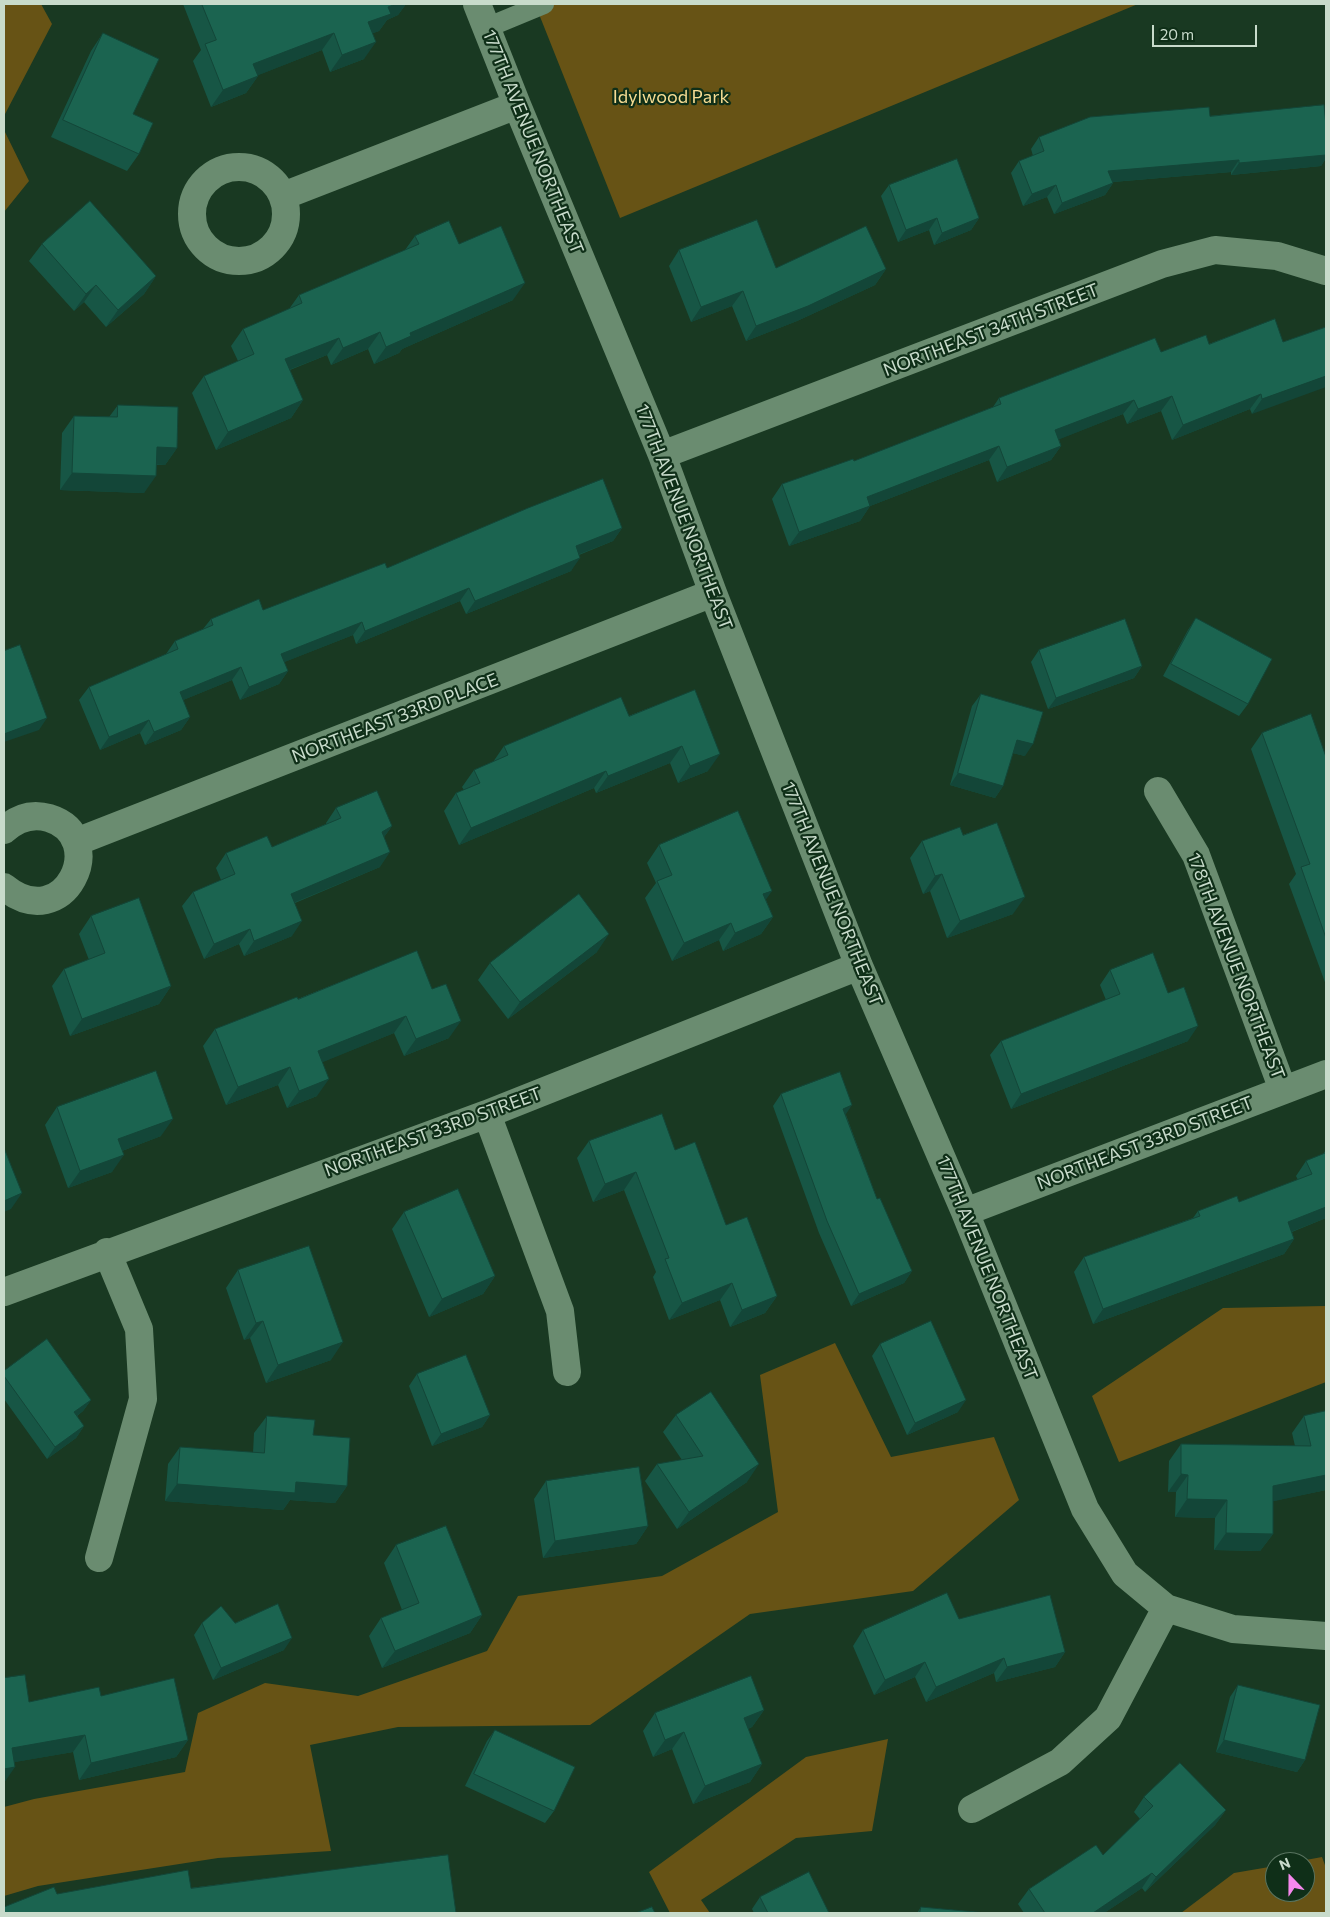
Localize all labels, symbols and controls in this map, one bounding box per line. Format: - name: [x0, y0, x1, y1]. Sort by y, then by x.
- scale bar: [1155, 15, 1260, 47]
- text: 20 m: [1160, 25, 1194, 43]
- street label: 177TH AVENUE NORTHEAST: [478, 27, 588, 257]
- park label: Idylwood Park: [613, 86, 729, 108]
- street label: NORTHEAST 34TH STREET: [880, 279, 1102, 381]
- street label: 177TH AVENUE NORTHEAST: [631, 401, 737, 633]
- street label: NORTHEAST 33RD PLACE: [289, 669, 501, 767]
- street label: 177TH AVENUE NORTHEAST: [777, 779, 887, 1009]
- street label: 178TH AVENUE NORTHEAST: [1183, 850, 1289, 1082]
- street label: NORTHEAST 33RD STREET: [321, 1083, 545, 1181]
- street label: NORTHEAST 33RD STREET: [1034, 1092, 1256, 1194]
- street label: 177TH AVENUE NORTHEAST: [932, 1153, 1042, 1383]
- north arrow: [1265, 1852, 1315, 1902]
- text: N: [1277, 1854, 1293, 1873]

